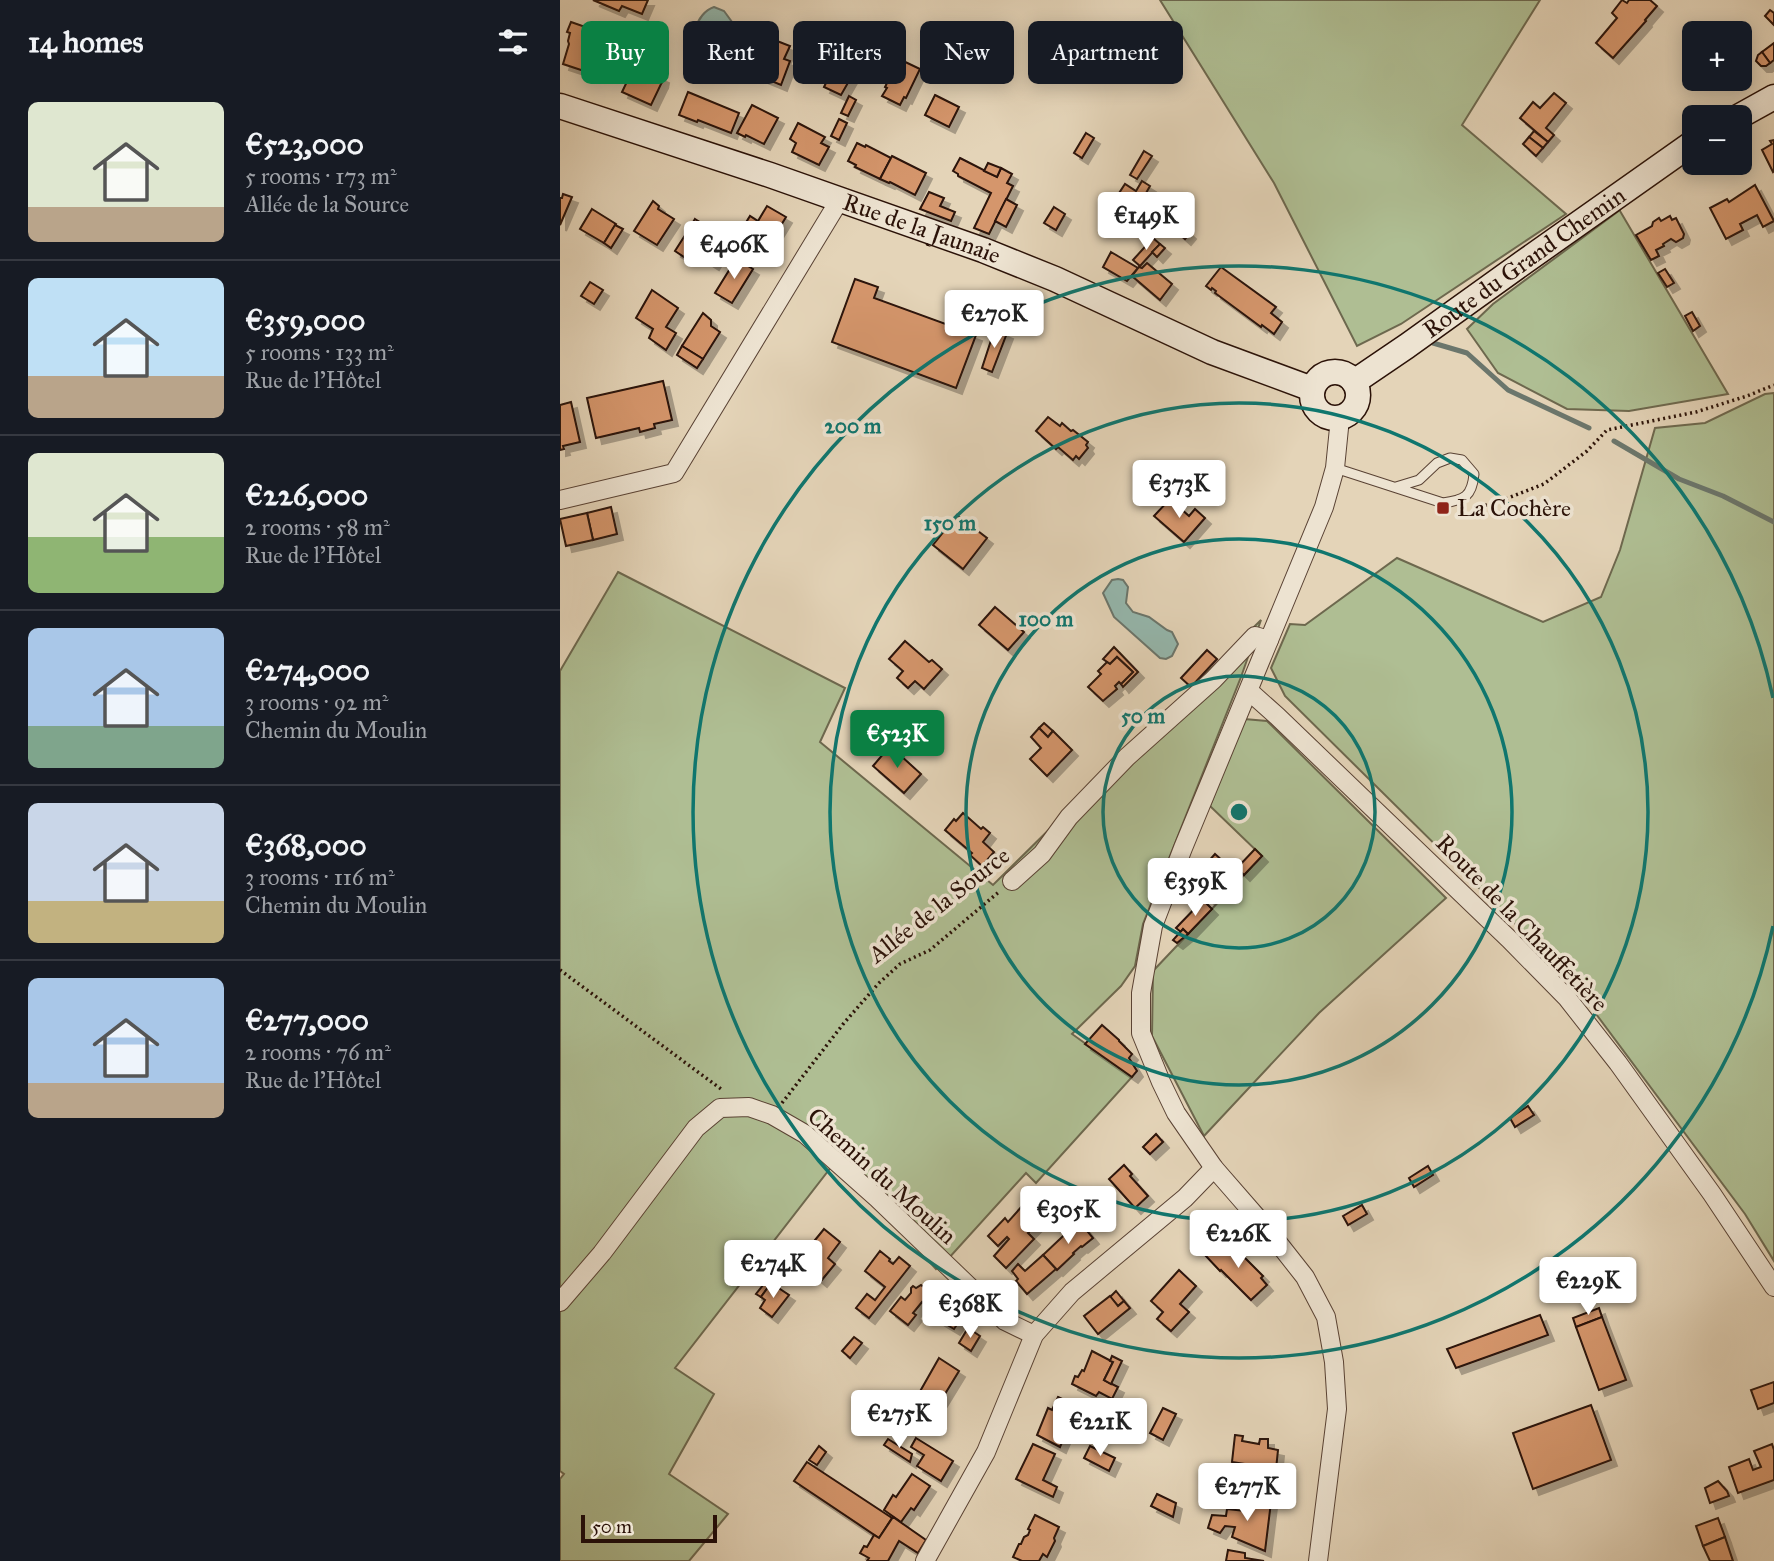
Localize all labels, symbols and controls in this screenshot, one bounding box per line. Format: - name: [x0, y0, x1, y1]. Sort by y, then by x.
- chip: Buy: [581, 21, 669, 84]
- chip: Rent: [683, 21, 779, 84]
- chip: Filters: [793, 21, 906, 84]
- chip: New: [920, 21, 1014, 84]
- chip: Apartment: [1028, 21, 1183, 84]
- map controls: [1682, 21, 1752, 175]
- button: +: [1682, 21, 1752, 91]
- icon: filters: [494, 23, 532, 61]
- text: 14 homes: [28, 24, 143, 60]
- button: −: [1682, 105, 1752, 175]
- text: €523,000: [245, 126, 364, 162]
- icon: home: [84, 130, 168, 214]
- text: 5 rooms · 173 m²: [245, 162, 397, 190]
- street label: Route du Grand Chemin: [1417, 180, 1631, 345]
- street label: Rue de la Jaunaie: [839, 187, 1005, 271]
- text: Allée de la Source: [245, 190, 409, 218]
- pin: €149K: [1097, 192, 1195, 252]
- text: €149K: [1114, 201, 1178, 229]
- pin: €406K: [685, 222, 783, 281]
- text: €406K: [700, 230, 768, 258]
- pin: €270K: [945, 290, 1043, 350]
- text: €270K: [961, 299, 1027, 327]
- text: €359,000: [245, 302, 365, 338]
- icon: home: [84, 306, 168, 390]
- text: 5 rooms · 133 m²: [245, 338, 394, 366]
- text: Rue de l'Hôtel: [245, 366, 381, 394]
- text: 200 m: [825, 413, 882, 439]
- pin: €373K: [1130, 461, 1228, 520]
- text: €373K: [1149, 469, 1209, 497]
- text: €226,000: [245, 477, 368, 513]
- icon: home: [84, 481, 168, 565]
- place label: La Cochère: [1457, 493, 1571, 523]
- marker: La Cochère: [1435, 500, 1451, 516]
- text: 150 m: [924, 510, 976, 536]
- text: 2 rooms · 58 m²: [245, 513, 390, 541]
- text: Rue de l'Hôtel: [245, 541, 381, 569]
- text: 100 m: [1019, 606, 1074, 632]
- text: €274,000: [245, 652, 370, 688]
- icon: home: [84, 656, 168, 740]
- text: 3 rooms · 92 m²: [245, 688, 388, 716]
- text: 50 m: [1121, 703, 1165, 729]
- pin: €523K: [848, 710, 946, 770]
- text: Chemin du Moulin: [245, 716, 427, 744]
- text: €523K: [866, 719, 928, 747]
- centre of rings: [1227, 800, 1251, 824]
- text: €368,000: [245, 827, 367, 863]
- street label: Route de la Chauffetière: [1430, 828, 1614, 1018]
- icon: home: [84, 831, 168, 915]
- street label: Allée de la Source: [862, 841, 1016, 970]
- pin: €359K: [1146, 858, 1244, 918]
- text: 3 rooms · 116 m²: [245, 863, 395, 891]
- text: €359K: [1164, 867, 1226, 895]
- text: Chemin du Moulin: [245, 891, 427, 919]
- text: €277,000: [245, 1002, 369, 1038]
- icon: home: [84, 1006, 168, 1090]
- text: 2 rooms · 76 m²: [245, 1038, 391, 1066]
- text: Rue de l'Hôtel: [245, 1066, 381, 1094]
- street label: Chemin du Moulin: [801, 1101, 963, 1251]
- pin: €305K: [1019, 1186, 1117, 1246]
- text: €305K: [1036, 1195, 1100, 1223]
- pin: €226K: [1189, 1210, 1287, 1270]
- text: €226K: [1206, 1219, 1270, 1247]
- pin: €274K: [724, 1240, 822, 1300]
- text: €274K: [740, 1249, 806, 1277]
- pin: €229K: [1539, 1258, 1637, 1317]
- text: €229K: [1555, 1266, 1621, 1294]
- pin: €368K: [921, 1280, 1019, 1340]
- text: €368K: [938, 1289, 1002, 1317]
- pin: €275K: [850, 1390, 948, 1450]
- pin: €221K: [1051, 1398, 1149, 1458]
- text: €275K: [867, 1399, 931, 1427]
- text: €221K: [1069, 1407, 1131, 1435]
- pin: €277K: [1198, 1464, 1296, 1523]
- text: €277K: [1214, 1472, 1280, 1500]
- scale bar: [581, 1512, 718, 1544]
- text: 50 m: [592, 1515, 632, 1538]

